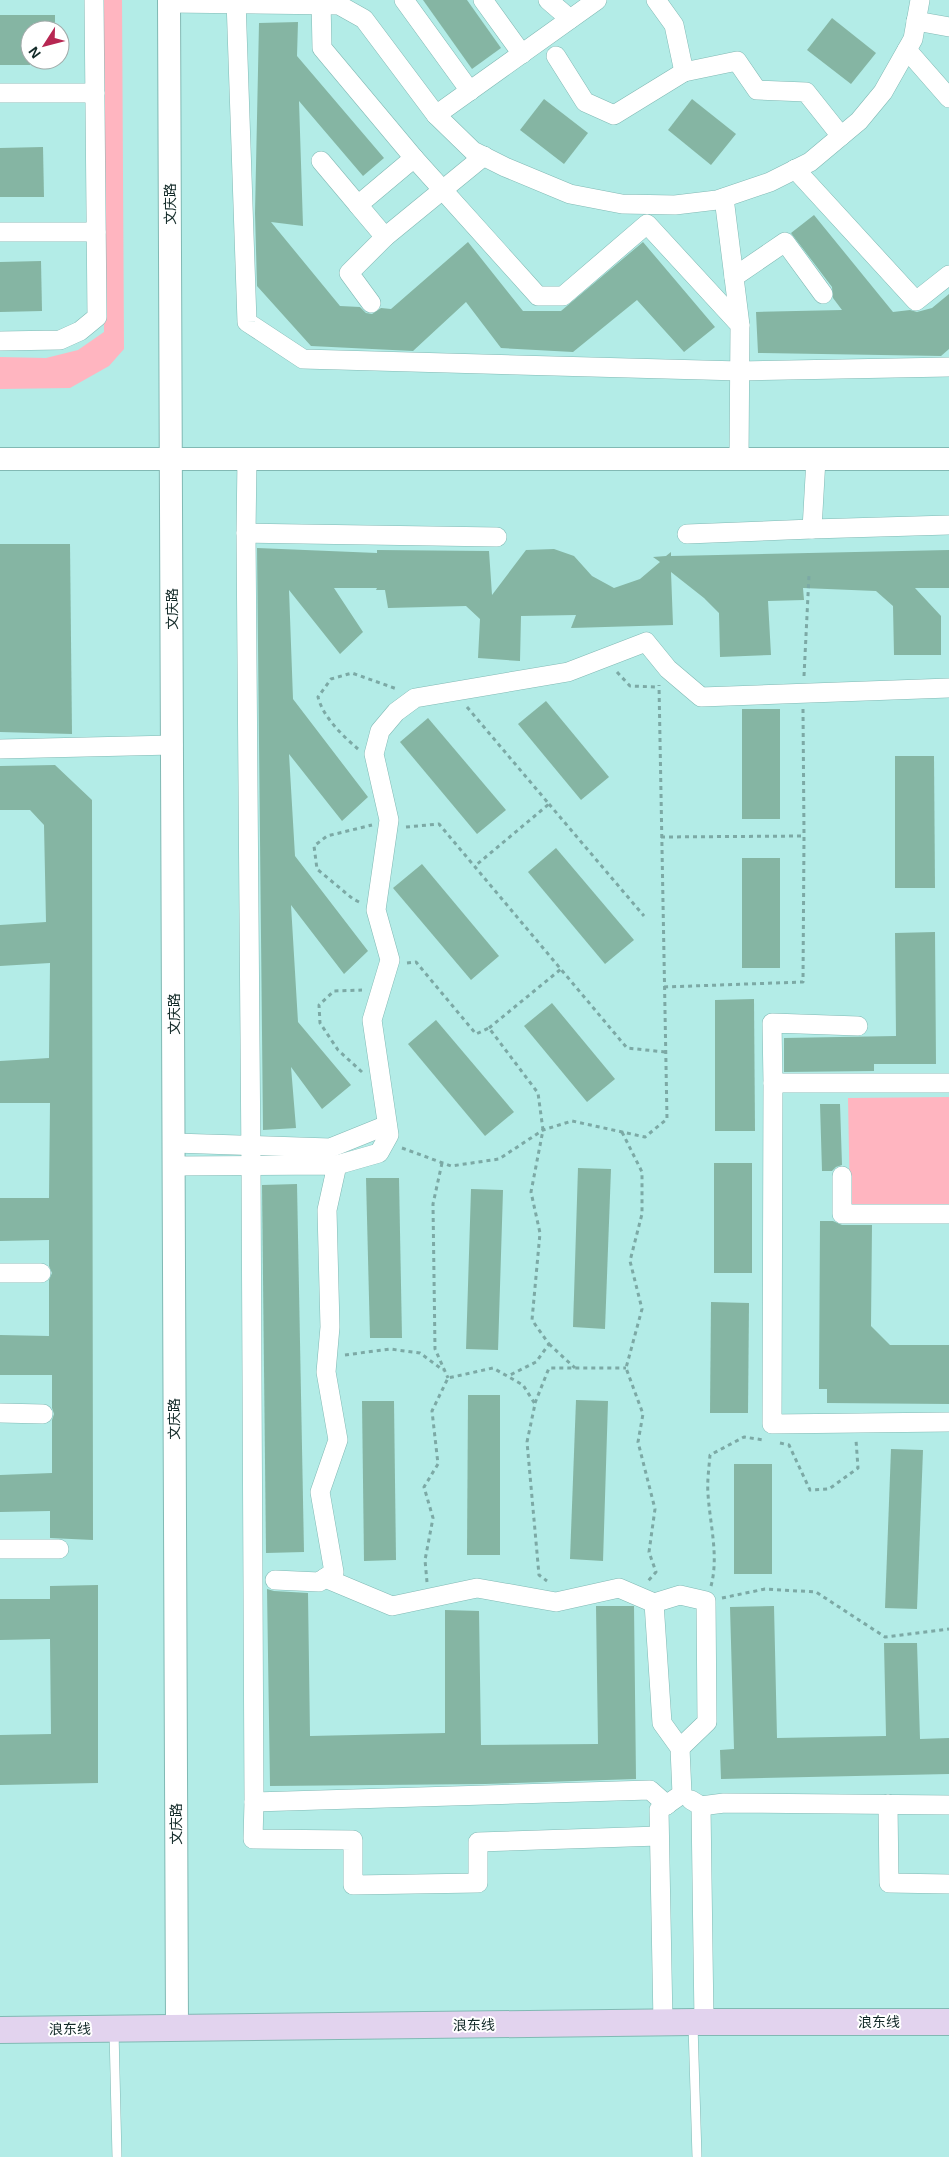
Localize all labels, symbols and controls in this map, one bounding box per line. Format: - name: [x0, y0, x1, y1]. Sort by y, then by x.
- north arrow: [20, 20, 70, 70]
- text: N: [25, 44, 44, 61]
- street label: 文庆路: [162, 183, 178, 225]
- street label: 文庆路: [164, 588, 180, 630]
- street label: 文庆路: [166, 993, 182, 1035]
- street label: 文庆路: [166, 1398, 182, 1440]
- street label: 文庆路: [168, 1803, 184, 1845]
- street label: 浪东线: [858, 2014, 900, 2030]
- street label: 浪东线: [453, 2017, 495, 2033]
- street label: 浪东线: [49, 2021, 91, 2037]

